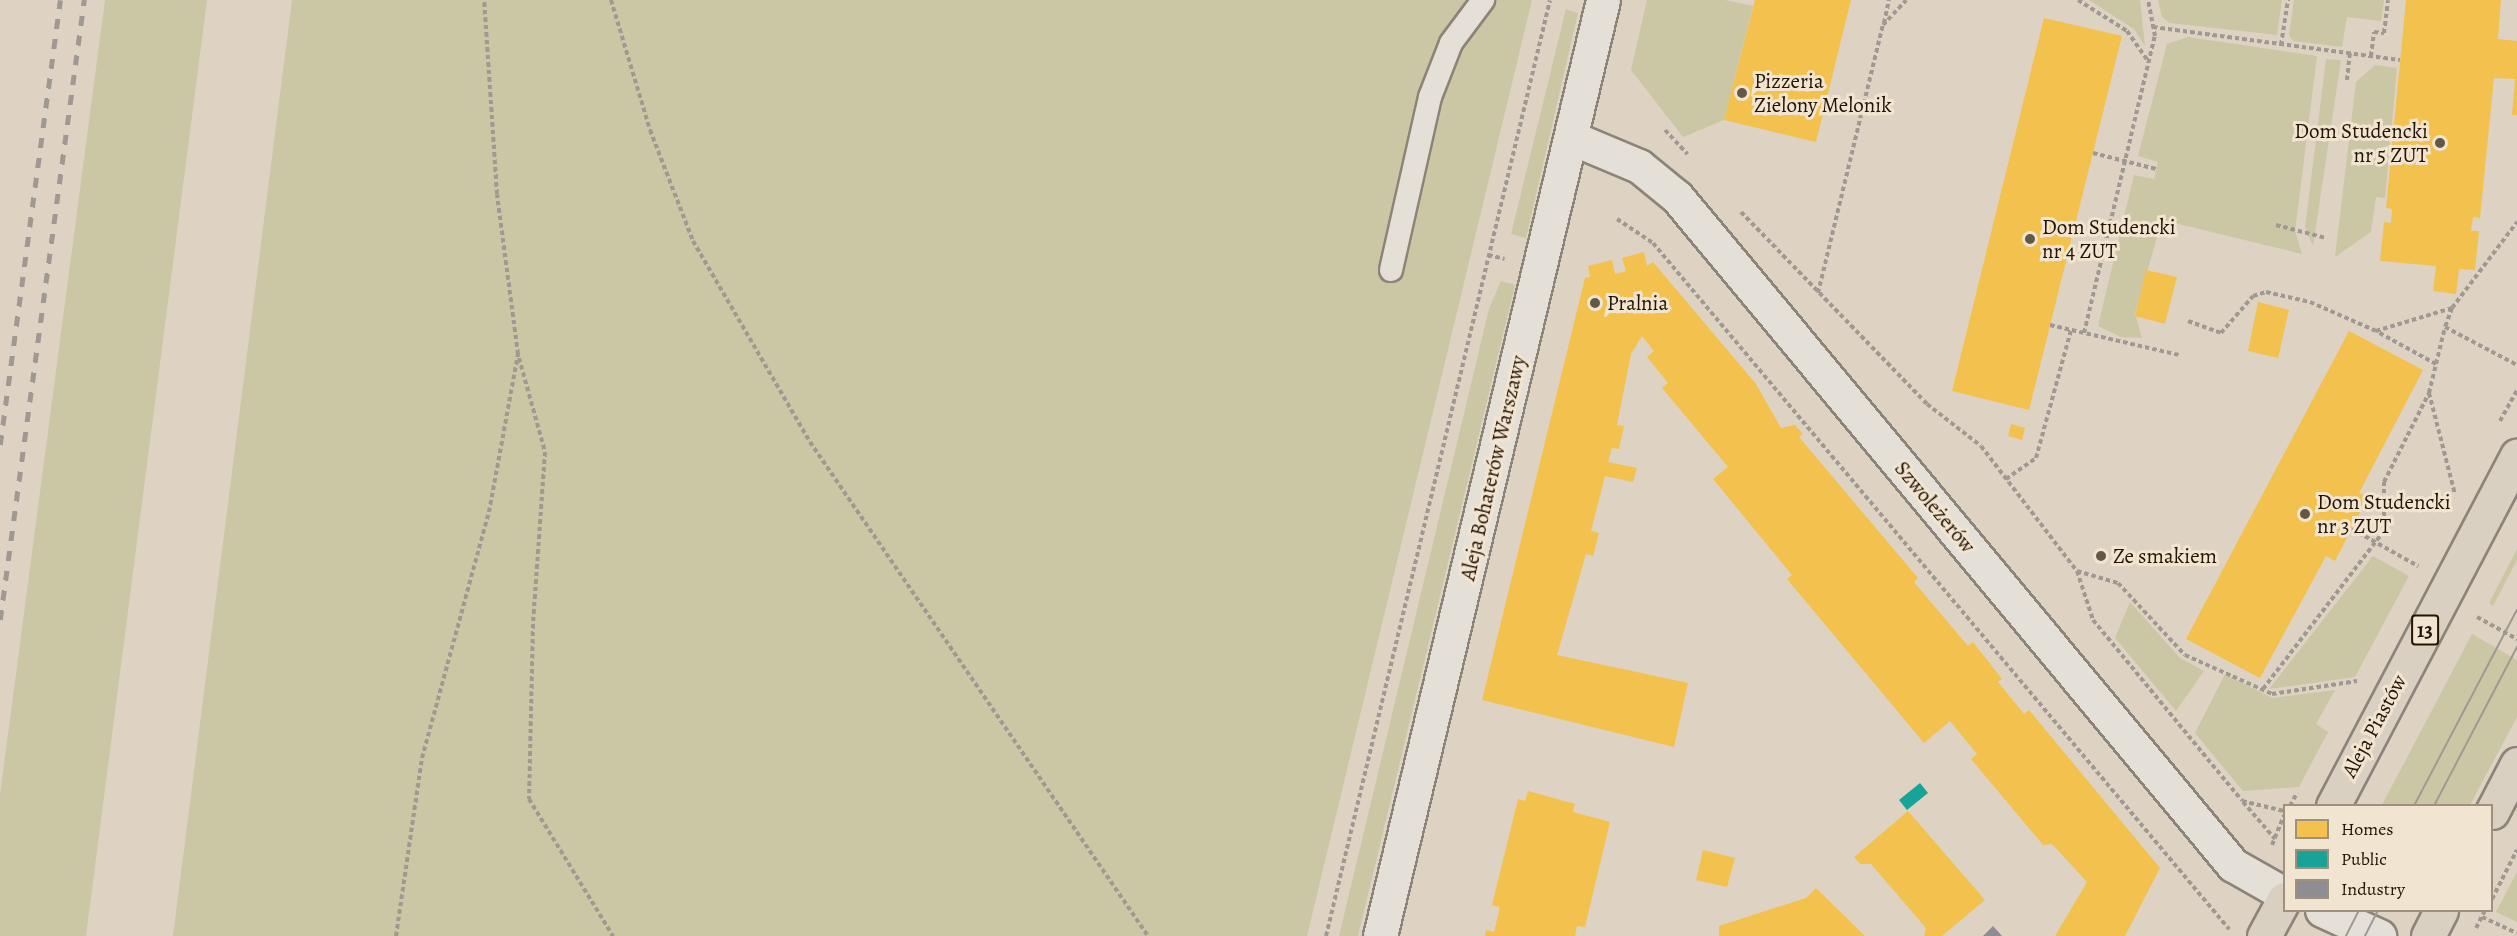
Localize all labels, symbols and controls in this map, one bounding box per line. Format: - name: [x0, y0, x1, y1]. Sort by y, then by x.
- place label: Pizzeria Zielony Melonik: [1754, 68, 1892, 118]
- marker: Pizzeria Zielony Melonik: [1735, 86, 1749, 100]
- place label: Dom Studencki nr 5 ZUT: [2294, 118, 2428, 168]
- marker: Dom Studencki nr 5 ZUT: [2433, 136, 2447, 150]
- place label: Dom Studencki nr 4 ZUT: [2042, 214, 2176, 264]
- marker: Dom Studencki nr 4 ZUT: [2023, 232, 2037, 246]
- place label: Pralnia: [1607, 290, 1668, 316]
- marker: Pralnia: [1588, 296, 1602, 310]
- street label: Aleja Bohaterów Warszawy: [1455, 353, 1531, 583]
- street label: Szwoleżerów: [1889, 456, 1981, 558]
- place label: Dom Studencki nr 3 ZUT: [2317, 489, 2451, 539]
- marker: Dom Studencki nr 3 ZUT: [2298, 507, 2312, 521]
- place label: Ze smakiem: [2113, 543, 2217, 569]
- marker: Ze smakiem: [2094, 549, 2108, 563]
- road number: 13: [2410, 613, 2440, 647]
- street label: Aleja Piastów: [2336, 670, 2412, 782]
- legend: [2283, 804, 2493, 912]
- text: Homes: [2341, 817, 2393, 841]
- text: Public: [2341, 847, 2387, 871]
- text: Industry: [2341, 877, 2405, 901]

